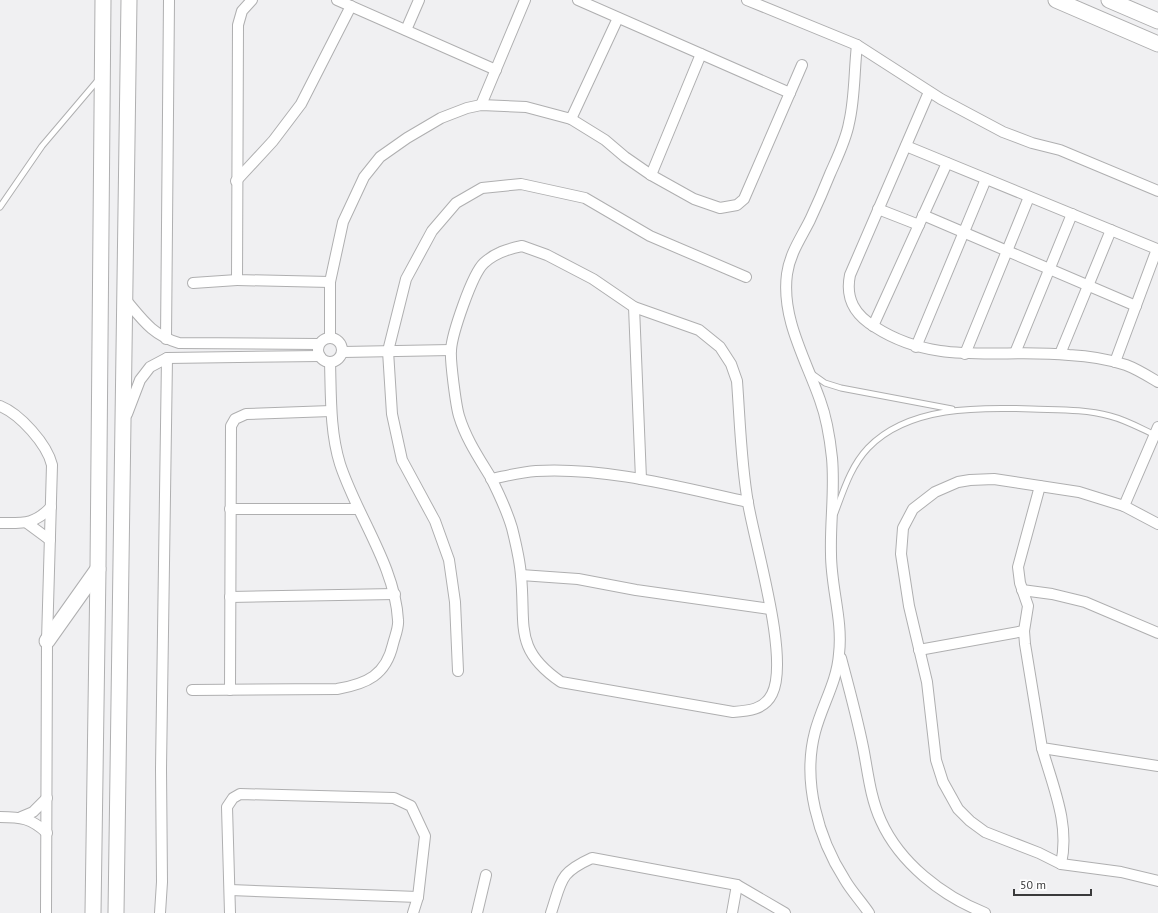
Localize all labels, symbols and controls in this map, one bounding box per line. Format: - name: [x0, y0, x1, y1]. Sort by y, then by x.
- scale bar: [1014, 871, 1091, 897]
- text: 50 m: [1020, 877, 1046, 892]

